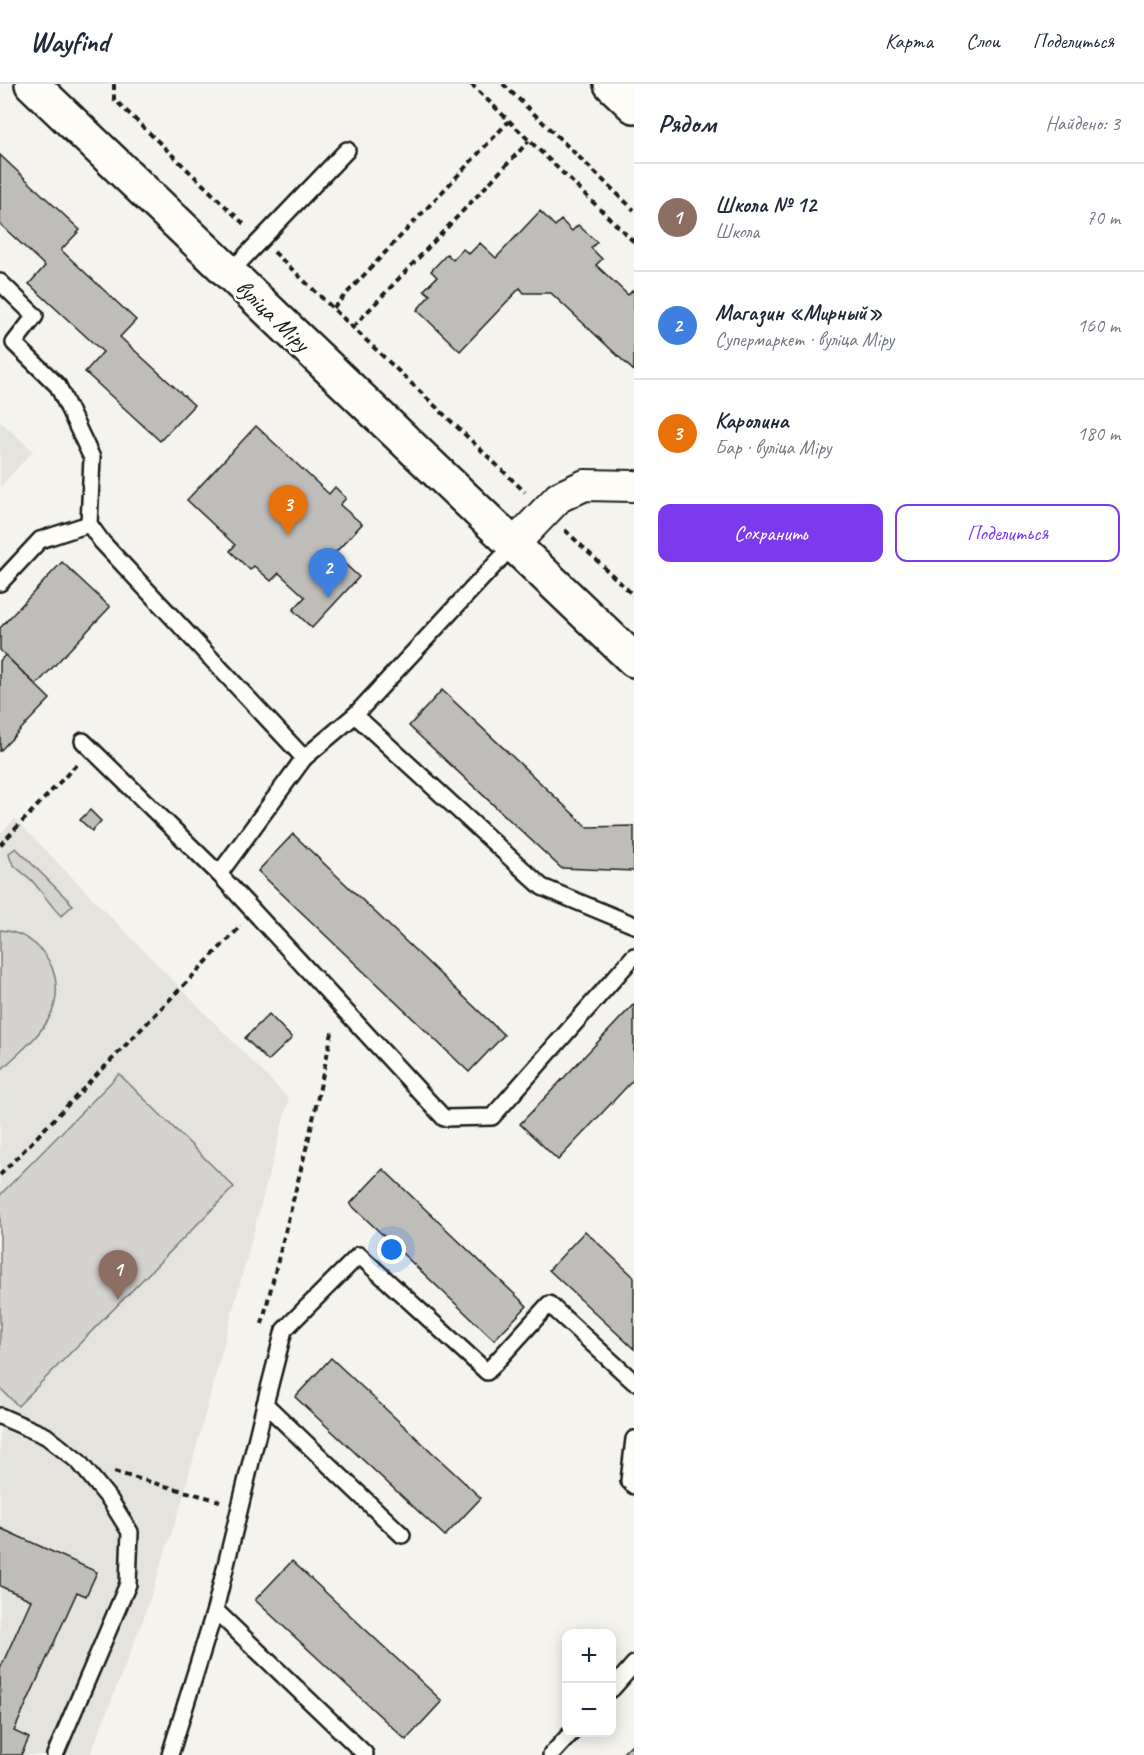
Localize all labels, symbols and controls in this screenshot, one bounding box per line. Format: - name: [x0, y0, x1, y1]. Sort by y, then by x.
- text: Wayfind: [30, 24, 109, 59]
- text: Карта: [885, 28, 933, 54]
- text: Слои: [966, 28, 1000, 54]
- text: Поделиться: [1033, 28, 1114, 54]
- text: Рядом: [658, 107, 716, 140]
- text: Найдено: 3: [1045, 111, 1120, 136]
- text: Школа № 12: [715, 191, 816, 219]
- text: 1: [673, 205, 682, 230]
- text: 70 m: [1086, 205, 1120, 230]
- text: Школа: [715, 219, 759, 244]
- street label: вуліца Міру: [230, 272, 318, 359]
- text: Магазин «Мирный»: [715, 299, 882, 327]
- text: 2: [673, 313, 682, 338]
- text: 160 m: [1077, 313, 1120, 338]
- text: Супермаркет · вуліца Міру: [715, 327, 894, 352]
- text: Каролина: [715, 407, 788, 435]
- text: 3: [673, 421, 682, 446]
- text: 180 m: [1077, 421, 1120, 446]
- text: Бар · вуліца Міру: [715, 435, 831, 460]
- pin: 3: [268, 486, 308, 535]
- button: Сохранить: [658, 504, 883, 562]
- button: Поделиться: [895, 504, 1120, 562]
- pin: 2: [308, 548, 348, 598]
- your location: [377, 1235, 406, 1264]
- pin: 1: [98, 1250, 138, 1300]
- map controls: [562, 1629, 616, 1737]
- button: +: [562, 1629, 616, 1683]
- button: −: [562, 1683, 616, 1737]

